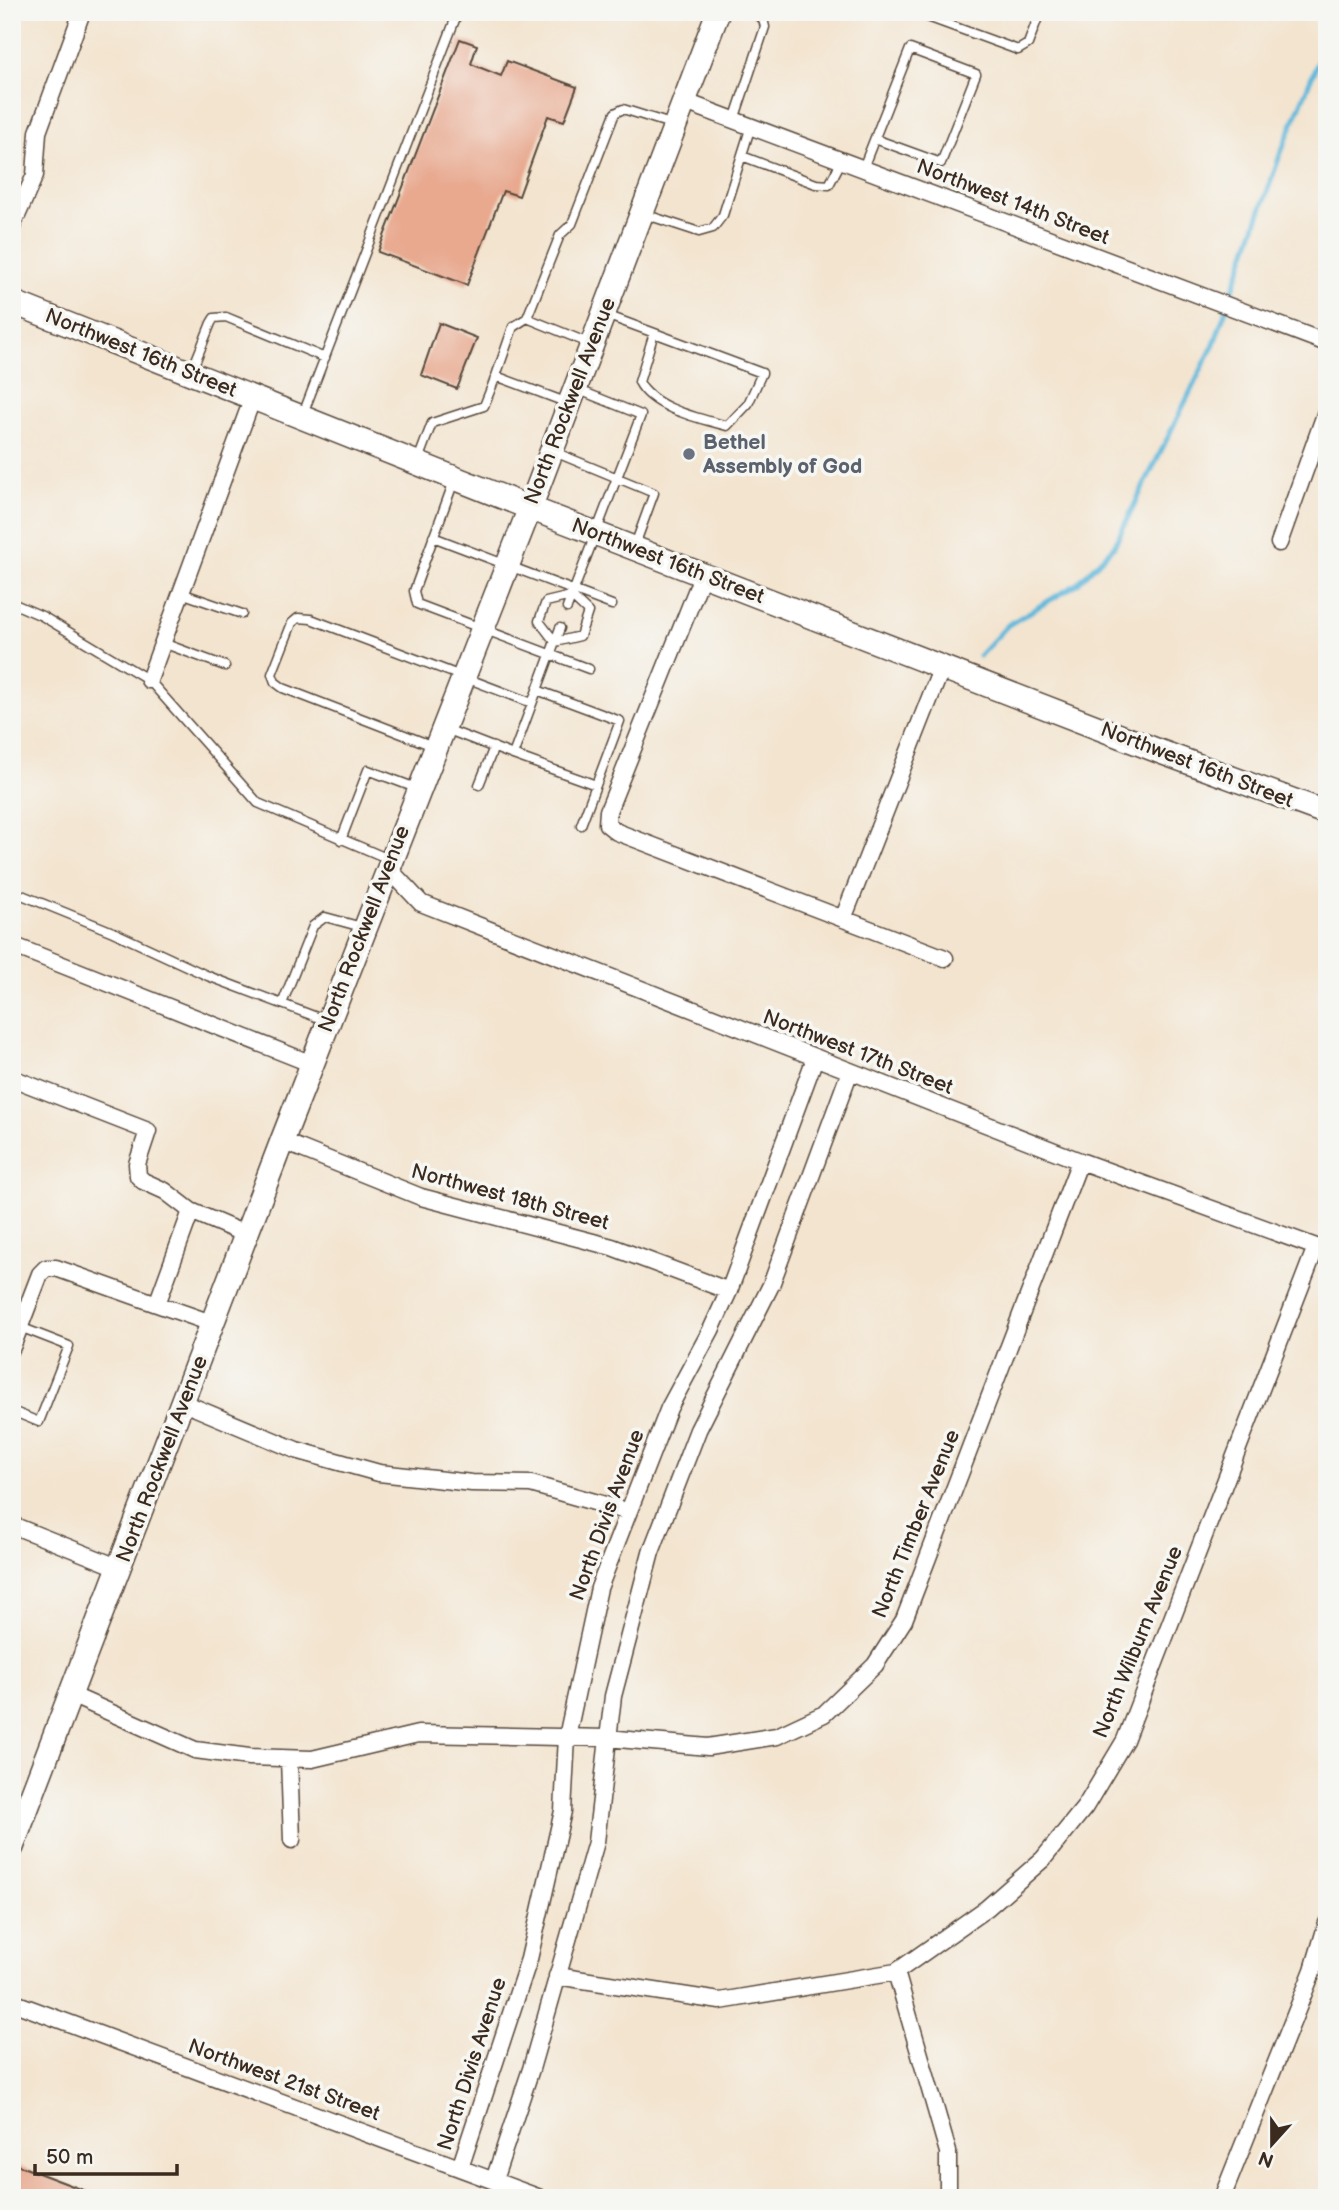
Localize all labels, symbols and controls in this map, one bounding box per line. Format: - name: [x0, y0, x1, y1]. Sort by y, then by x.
- street label: Northwest 14th Street: [913, 154, 1113, 250]
- street label: North Rockwell Avenue: [519, 294, 621, 508]
- street label: Northwest 16th Street: [42, 303, 241, 403]
- place label: Bethel Assembly of God: [702, 430, 862, 479]
- marker: Bethel Assembly of God: [681, 446, 697, 462]
- street label: Northwest 16th Street: [568, 513, 768, 609]
- street label: Northwest 16th Street: [1097, 717, 1297, 813]
- street label: North Rockwell Avenue: [313, 822, 415, 1036]
- street label: Northwest 17th Street: [759, 1004, 957, 1100]
- street label: Northwest 18th Street: [408, 1159, 612, 1236]
- street label: North Rockwell Avenue: [111, 1352, 213, 1566]
- street label: North Divis Avenue: [564, 1426, 650, 1604]
- street label: North Timber Avenue: [867, 1426, 965, 1622]
- street label: North Wilburn Avenue: [1088, 1542, 1188, 1742]
- street label: North Divis Avenue: [432, 1974, 512, 2154]
- street label: Northwest 21st Street: [185, 2034, 384, 2127]
- north arrow: [1238, 2108, 1308, 2178]
- scale bar: [35, 2133, 177, 2177]
- text: 50 m: [46, 2145, 93, 2170]
- text: N: [1256, 2145, 1277, 2172]

